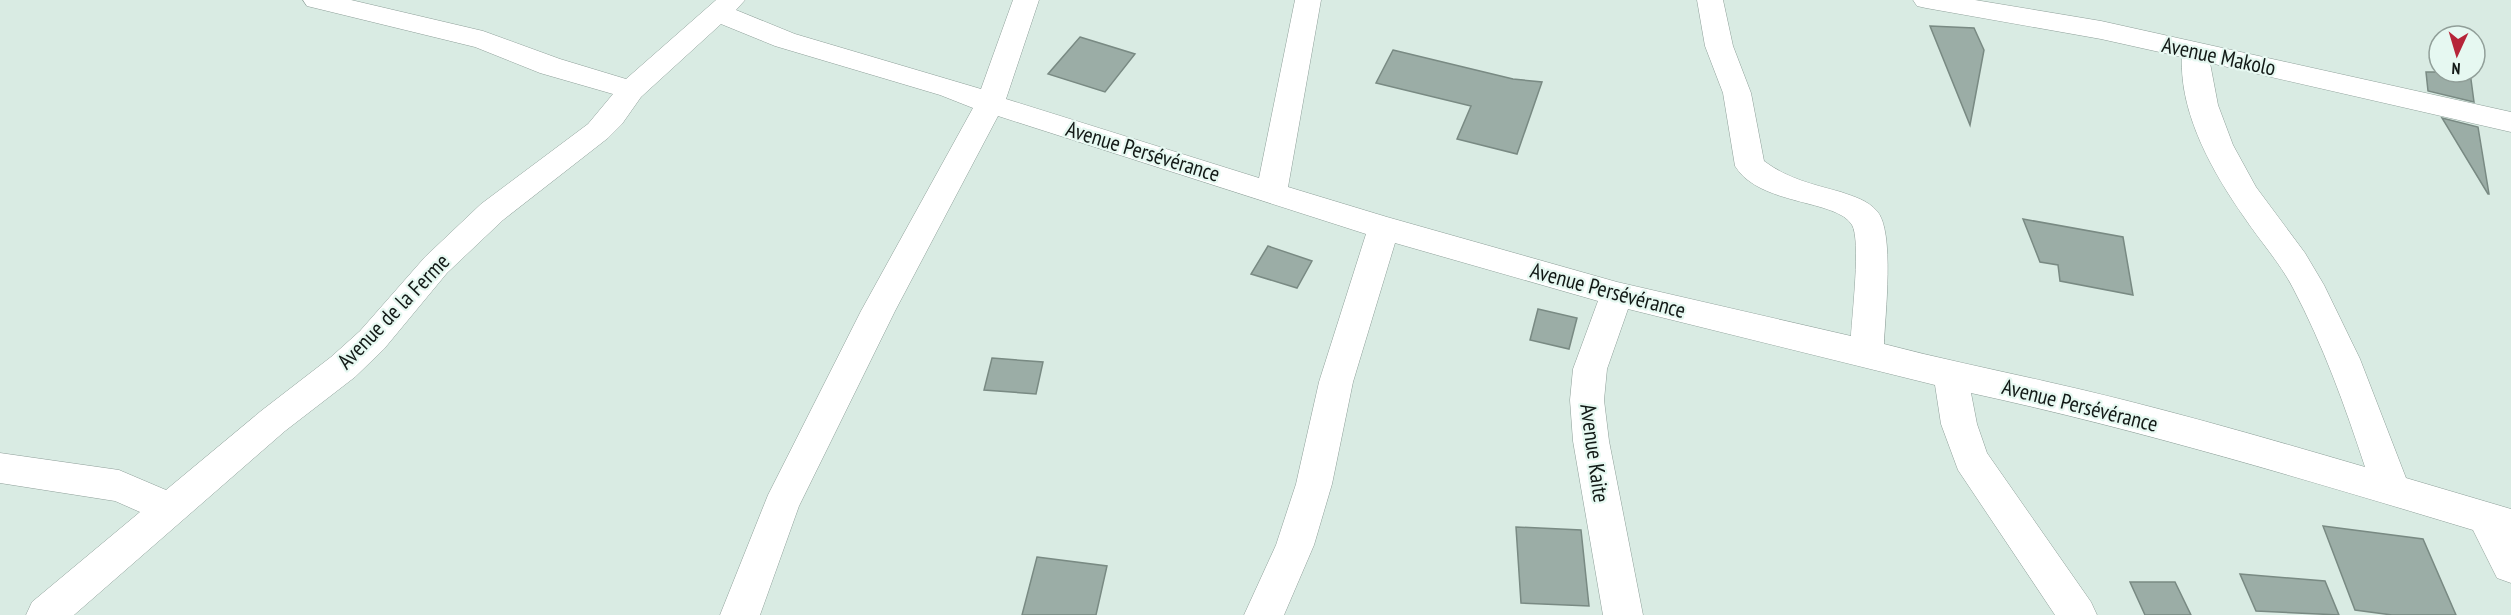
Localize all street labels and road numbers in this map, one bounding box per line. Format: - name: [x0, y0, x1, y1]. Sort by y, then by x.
- street label: Avenue Makolo: [2160, 30, 2278, 82]
- street label: Avenue Persévérance: [1063, 114, 1223, 188]
- street label: Avenue de la Ferme: [331, 247, 455, 375]
- street label: Avenue Persévérance: [1527, 256, 1689, 324]
- street label: Avenue Persévérance: [1999, 372, 2161, 438]
- street label: Avenue Kaite: [1574, 402, 1616, 504]

